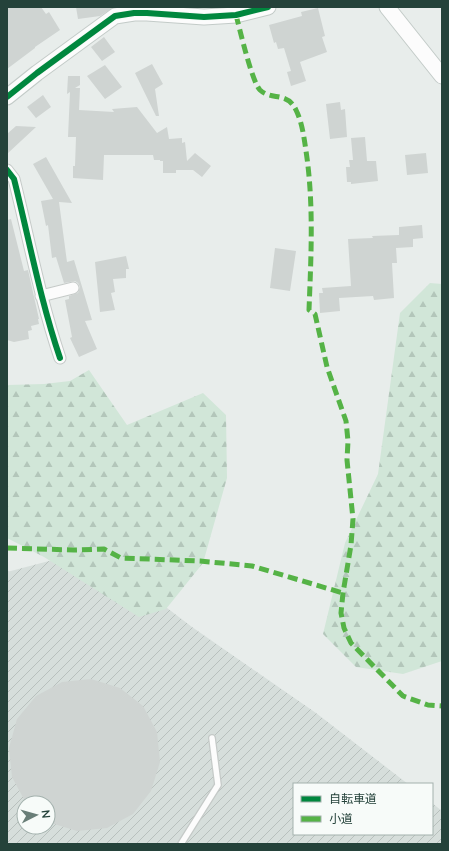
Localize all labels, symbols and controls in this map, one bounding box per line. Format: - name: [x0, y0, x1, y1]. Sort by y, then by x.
- legend: [293, 783, 433, 835]
- text: 自転車道: [329, 791, 377, 806]
- north arrow: [16, 795, 56, 835]
- text: N: [40, 809, 53, 819]
- text: 小道: [329, 811, 353, 826]

